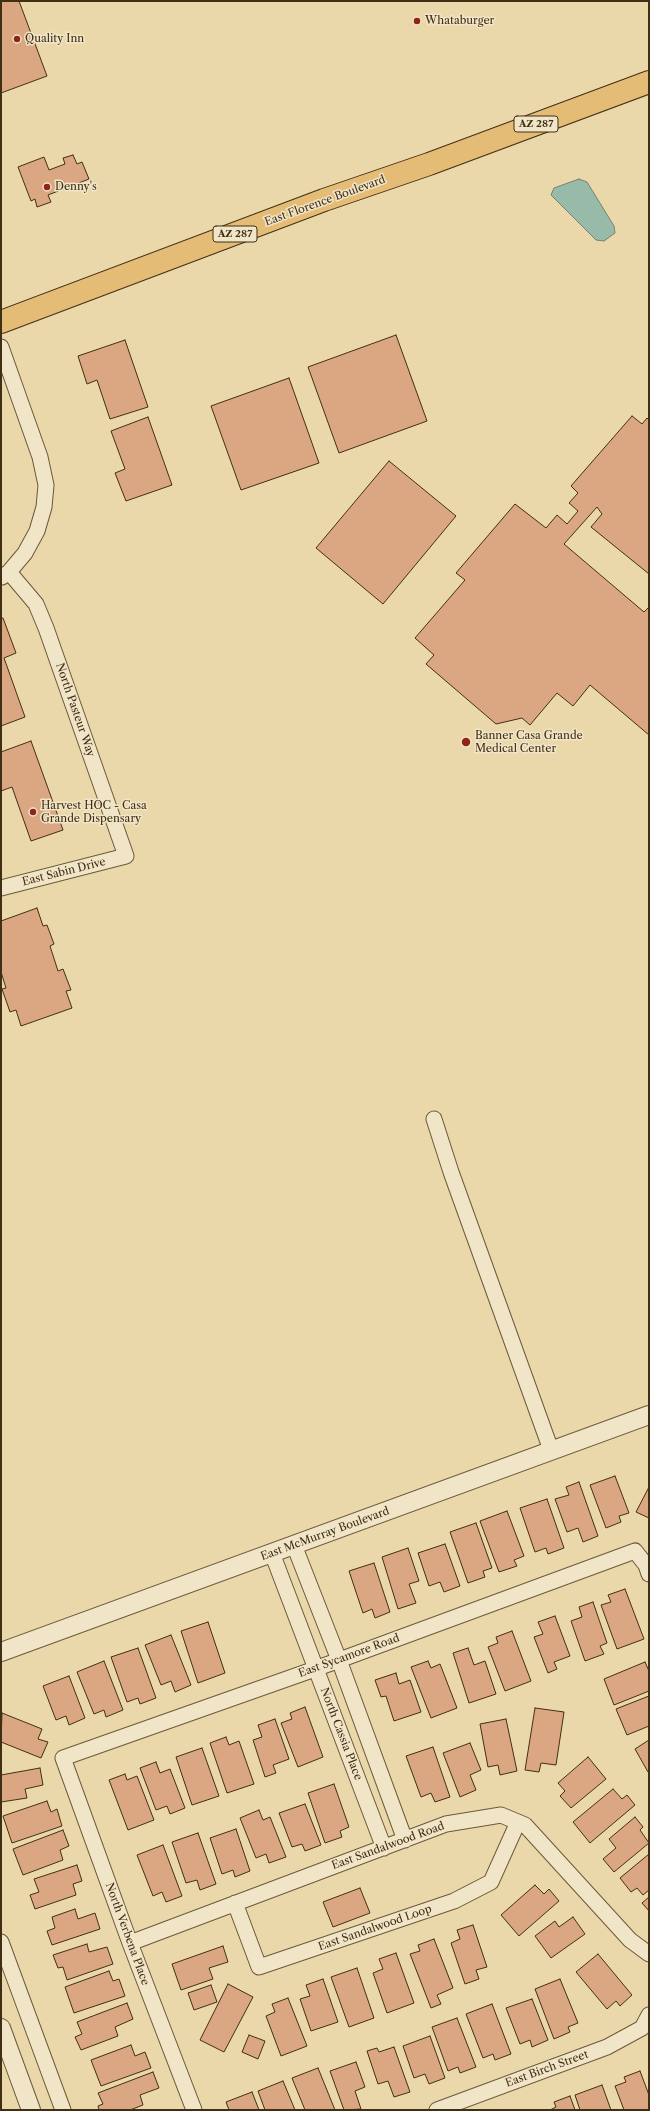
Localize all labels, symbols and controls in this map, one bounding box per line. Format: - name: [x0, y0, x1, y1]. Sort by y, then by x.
- place label: Whataburger: [425, 14, 494, 28]
- marker: Whataburger: [412, 16, 422, 26]
- place label: Quality Inn: [25, 32, 84, 46]
- marker: Quality Inn: [12, 34, 22, 44]
- road number: AZ 287: [514, 116, 558, 132]
- street label: East Florence Boulevard: [263, 173, 387, 229]
- place label: Denny's: [55, 180, 97, 194]
- marker: Denny's: [42, 182, 52, 192]
- road number: AZ 287: [213, 226, 257, 242]
- street label: North Pasteur Way: [53, 661, 97, 759]
- place label: Banner Casa Grande Medical Center: [475, 729, 583, 755]
- marker: Banner Casa Grande Medical Center: [460, 736, 472, 748]
- place label: Harvest HOC - Casa Grande Dispensary: [41, 799, 147, 825]
- marker: Harvest HOC - Casa Grande Dispensary: [28, 807, 38, 817]
- street label: East Sabin Drive: [21, 855, 107, 889]
- street label: East McMurray Boulevard: [259, 1505, 391, 1563]
- street label: East Sycamore Road: [297, 1632, 401, 1680]
- street label: North Cassia Place: [317, 1686, 365, 1782]
- street label: East Sandalwood Road: [330, 1819, 446, 1873]
- street label: North Verbena Place: [102, 1881, 152, 1987]
- street label: East Sandalwood Loop: [316, 1902, 434, 1954]
- street label: East Birch Street: [504, 2048, 590, 2090]

